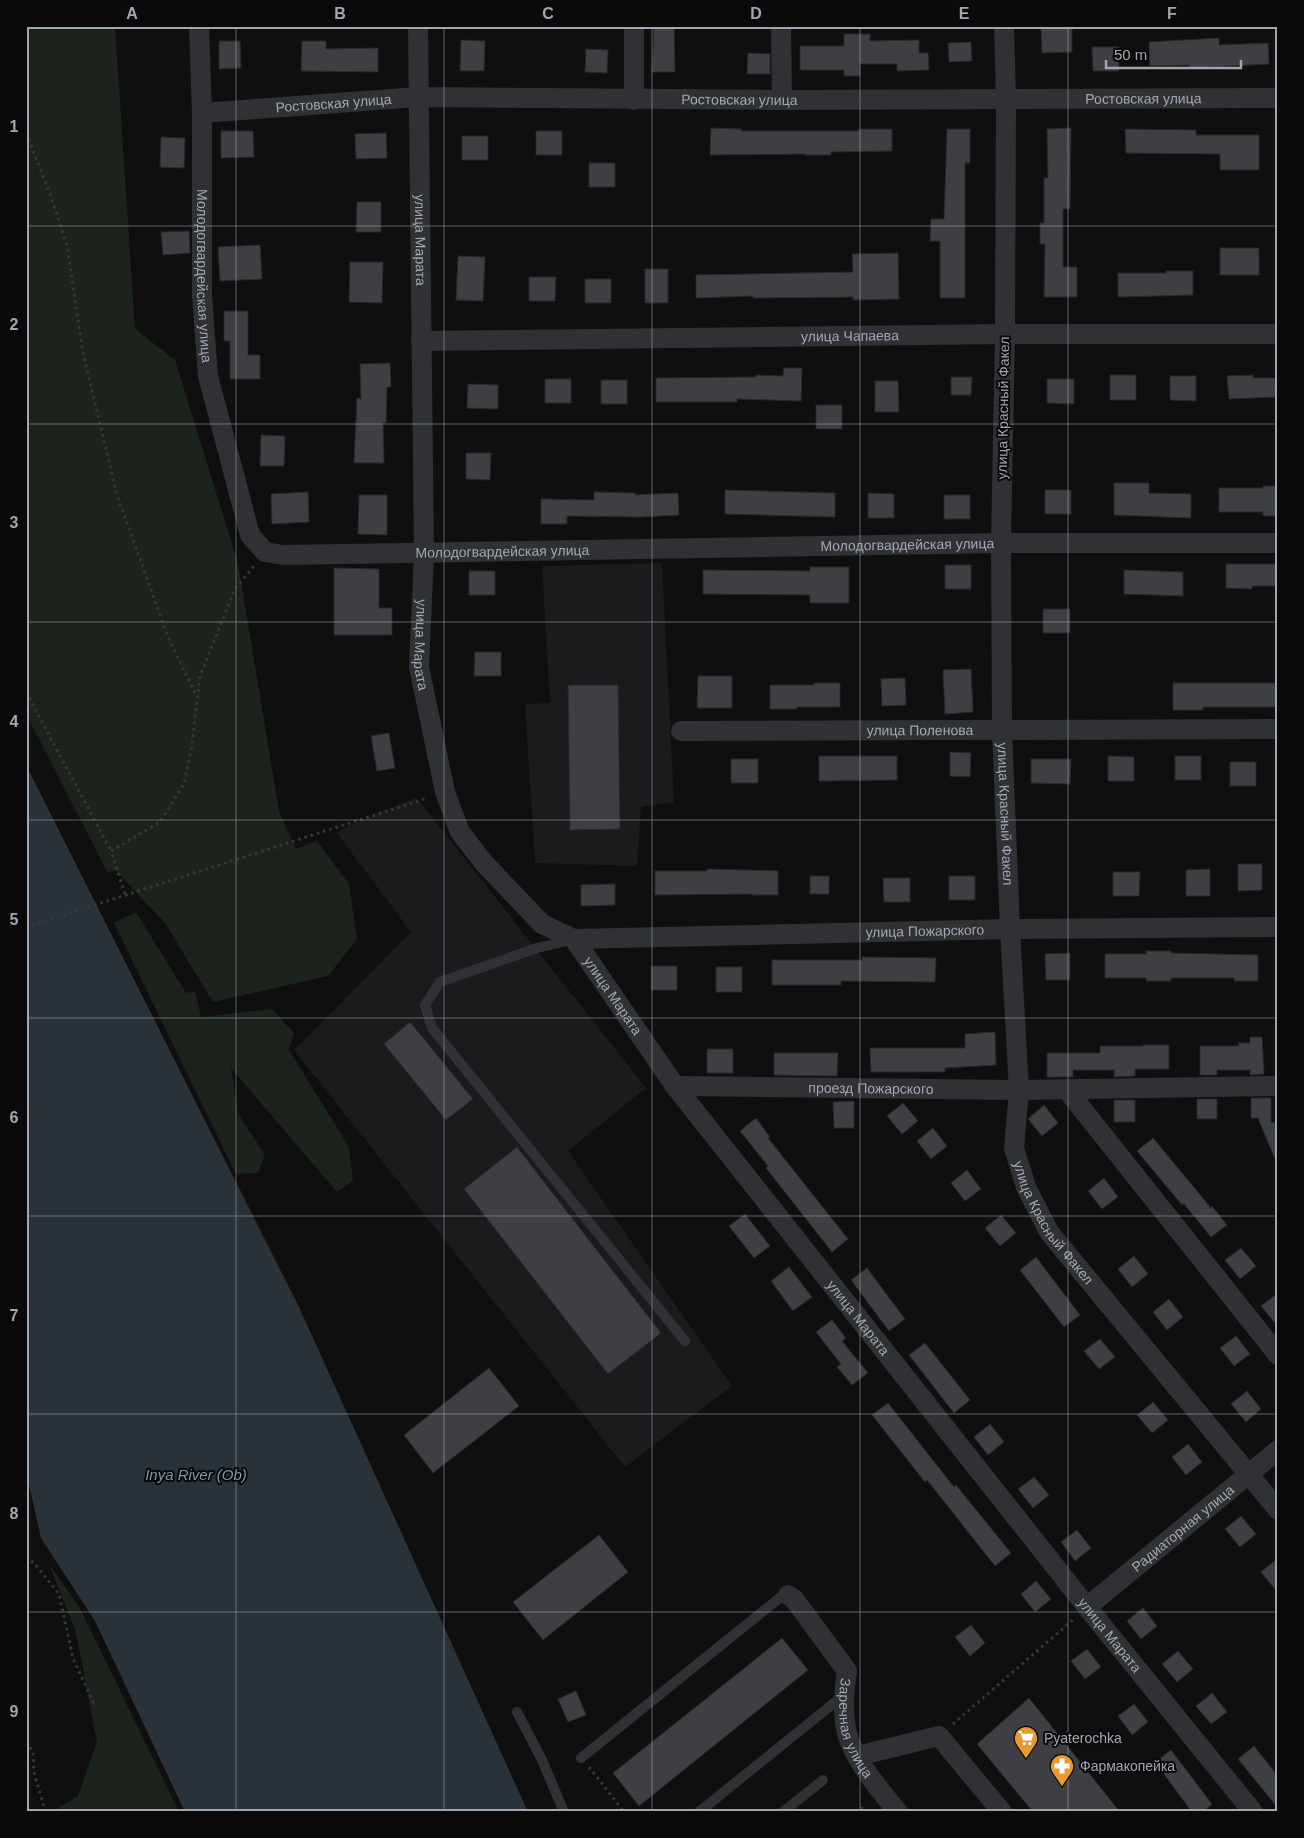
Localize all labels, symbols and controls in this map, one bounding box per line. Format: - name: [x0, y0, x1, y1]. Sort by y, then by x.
- text: A: [126, 5, 138, 22]
- text: B: [334, 5, 346, 22]
- text: C: [542, 5, 554, 22]
- text: D: [750, 5, 762, 22]
- text: E: [959, 5, 970, 22]
- text: F: [1167, 5, 1177, 22]
- scale bar: [1106, 38, 1242, 70]
- text: 50 m: [1114, 46, 1147, 63]
- street label: Ростовская улица: [1085, 90, 1202, 107]
- street label: Ростовская улица: [275, 91, 392, 116]
- street label: Ростовская улица: [681, 91, 798, 108]
- text: 1: [10, 118, 19, 135]
- street label: Молодогвардейская улица: [194, 189, 215, 363]
- street label: улица Марата: [412, 194, 429, 286]
- text: 2: [10, 316, 19, 333]
- street label: улица Чапаева: [801, 327, 899, 344]
- street label: улица Красный Факел: [994, 336, 1012, 480]
- text: 3: [10, 514, 19, 531]
- street label: Молодогвардейская улица: [820, 535, 994, 554]
- street label: Молодогвардейская улица: [415, 542, 590, 561]
- street label: улица Марата: [411, 599, 432, 692]
- text: 4: [10, 713, 19, 730]
- street label: улица Поленова: [867, 722, 974, 738]
- street label: улица Красный Факел: [995, 742, 1016, 886]
- text: 5: [10, 911, 19, 928]
- street label: улица Пожарского: [865, 922, 985, 940]
- street label: улица Марата: [580, 953, 646, 1038]
- street label: проезд Пожарского: [808, 1080, 934, 1097]
- text: 6: [10, 1109, 19, 1126]
- street label: улица Красный Факел: [1010, 1159, 1097, 1288]
- street label: улица Марата: [824, 1277, 893, 1359]
- text: 7: [10, 1307, 19, 1324]
- water label: Inya River (Ob): [145, 1466, 247, 1483]
- street label: Радиаторная улица: [1128, 1481, 1237, 1575]
- text: 8: [10, 1505, 19, 1522]
- street label: улица Марата: [1075, 1595, 1145, 1676]
- street label: Заречная улица: [836, 1677, 876, 1781]
- text: 9: [10, 1703, 19, 1720]
- supermarket icon: Pyaterochka: [1013, 1725, 1039, 1759]
- place label: Pyaterochka: [1044, 1730, 1122, 1746]
- pharmacy icon: Фармакопейка: [1049, 1753, 1075, 1787]
- place label: Фармакопейка: [1080, 1758, 1175, 1774]

